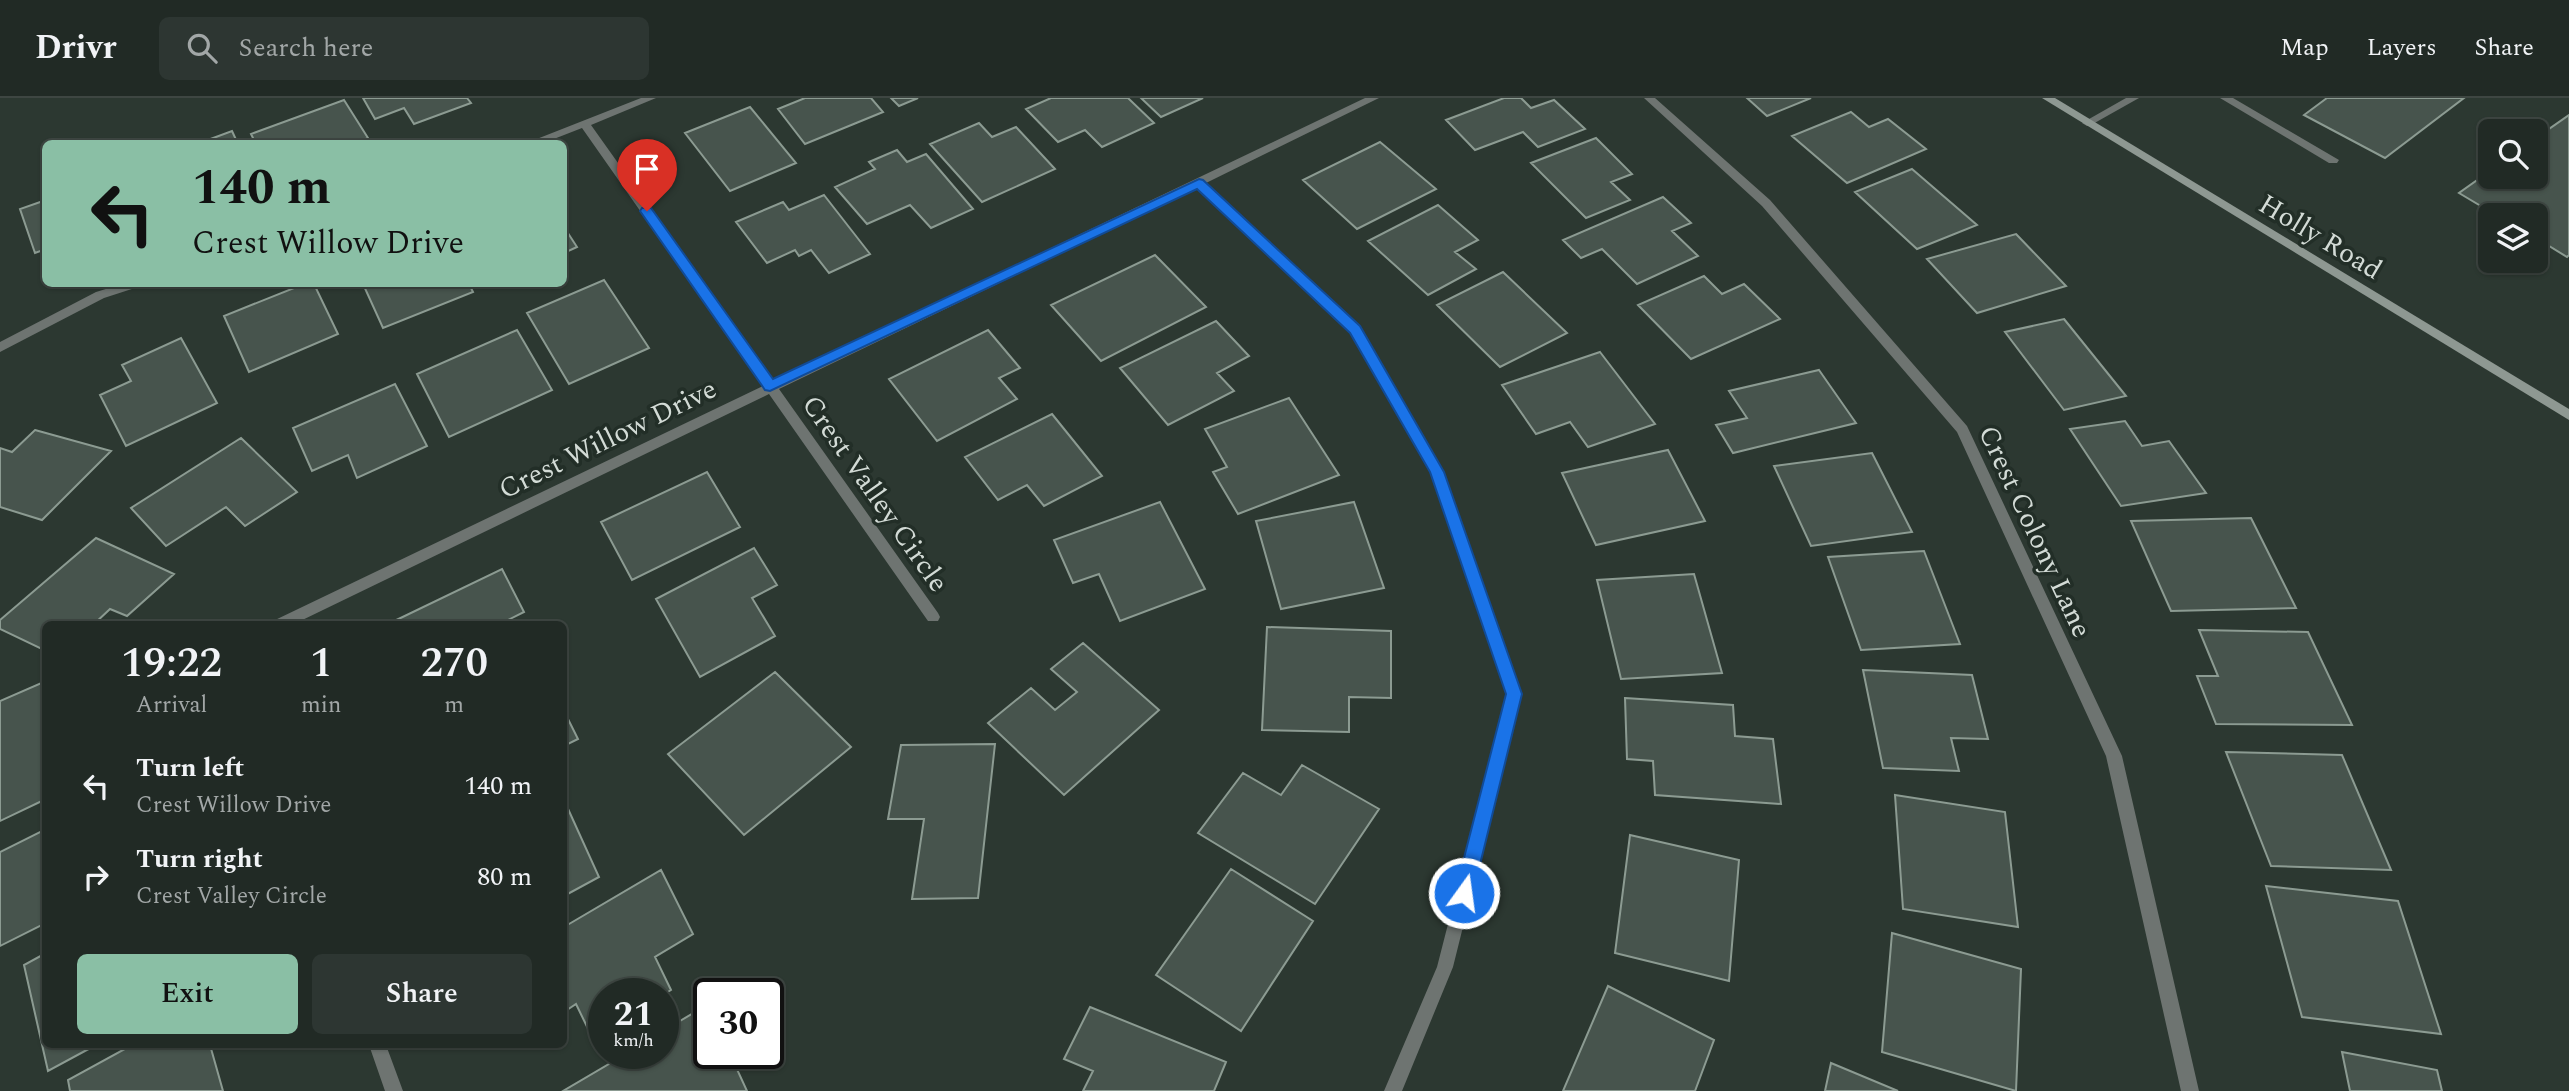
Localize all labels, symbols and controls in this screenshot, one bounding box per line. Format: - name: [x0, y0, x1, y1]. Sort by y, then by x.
- search box: [159, 17, 649, 80]
- text: Drivr: [35, 23, 117, 73]
- text: Search here: [239, 28, 373, 68]
- icon: search: [183, 29, 221, 67]
- text: Map: [2280, 30, 2329, 66]
- text: Layers: [2367, 30, 2437, 66]
- text: Share: [2475, 30, 2534, 66]
- map controls: [2478, 119, 2548, 273]
- button: search: [2478, 119, 2548, 189]
- pin: [617, 139, 677, 211]
- icon: arrive: [628, 150, 666, 188]
- text: 140 m: [192, 151, 331, 226]
- icon: left: [77, 168, 168, 259]
- street label: Holly Road: [2250, 183, 2390, 291]
- button: layers: [2478, 203, 2548, 273]
- text: Crest Willow Drive: [192, 219, 464, 268]
- street label: Crest Willow Drive: [491, 368, 724, 511]
- street label: Crest Valley Circle: [790, 386, 959, 601]
- street label: Crest Colony Lane: [1967, 418, 2103, 645]
- text: 19:22: [121, 632, 222, 695]
- text: 1: [310, 632, 332, 695]
- text: 270: [420, 632, 488, 695]
- text: Arrival: [136, 688, 207, 723]
- text: min: [301, 688, 341, 723]
- text: m: [444, 688, 464, 723]
- text: Turn left: [136, 748, 244, 788]
- text: 140 m: [464, 766, 532, 806]
- icon: left: [77, 767, 115, 805]
- text: Crest Willow Drive: [136, 788, 331, 823]
- text: Turn right: [136, 839, 263, 879]
- position arrow: [1427, 856, 1501, 930]
- text: 80 m: [477, 857, 532, 897]
- icon: right: [77, 858, 115, 896]
- text: Crest Valley Circle: [136, 879, 327, 914]
- button: Exit: [77, 954, 298, 1034]
- button: Share: [312, 954, 532, 1034]
- speed limit sign: 30: [693, 978, 784, 1069]
- text: 21: [614, 988, 653, 1041]
- text: km/h: [613, 1027, 654, 1054]

